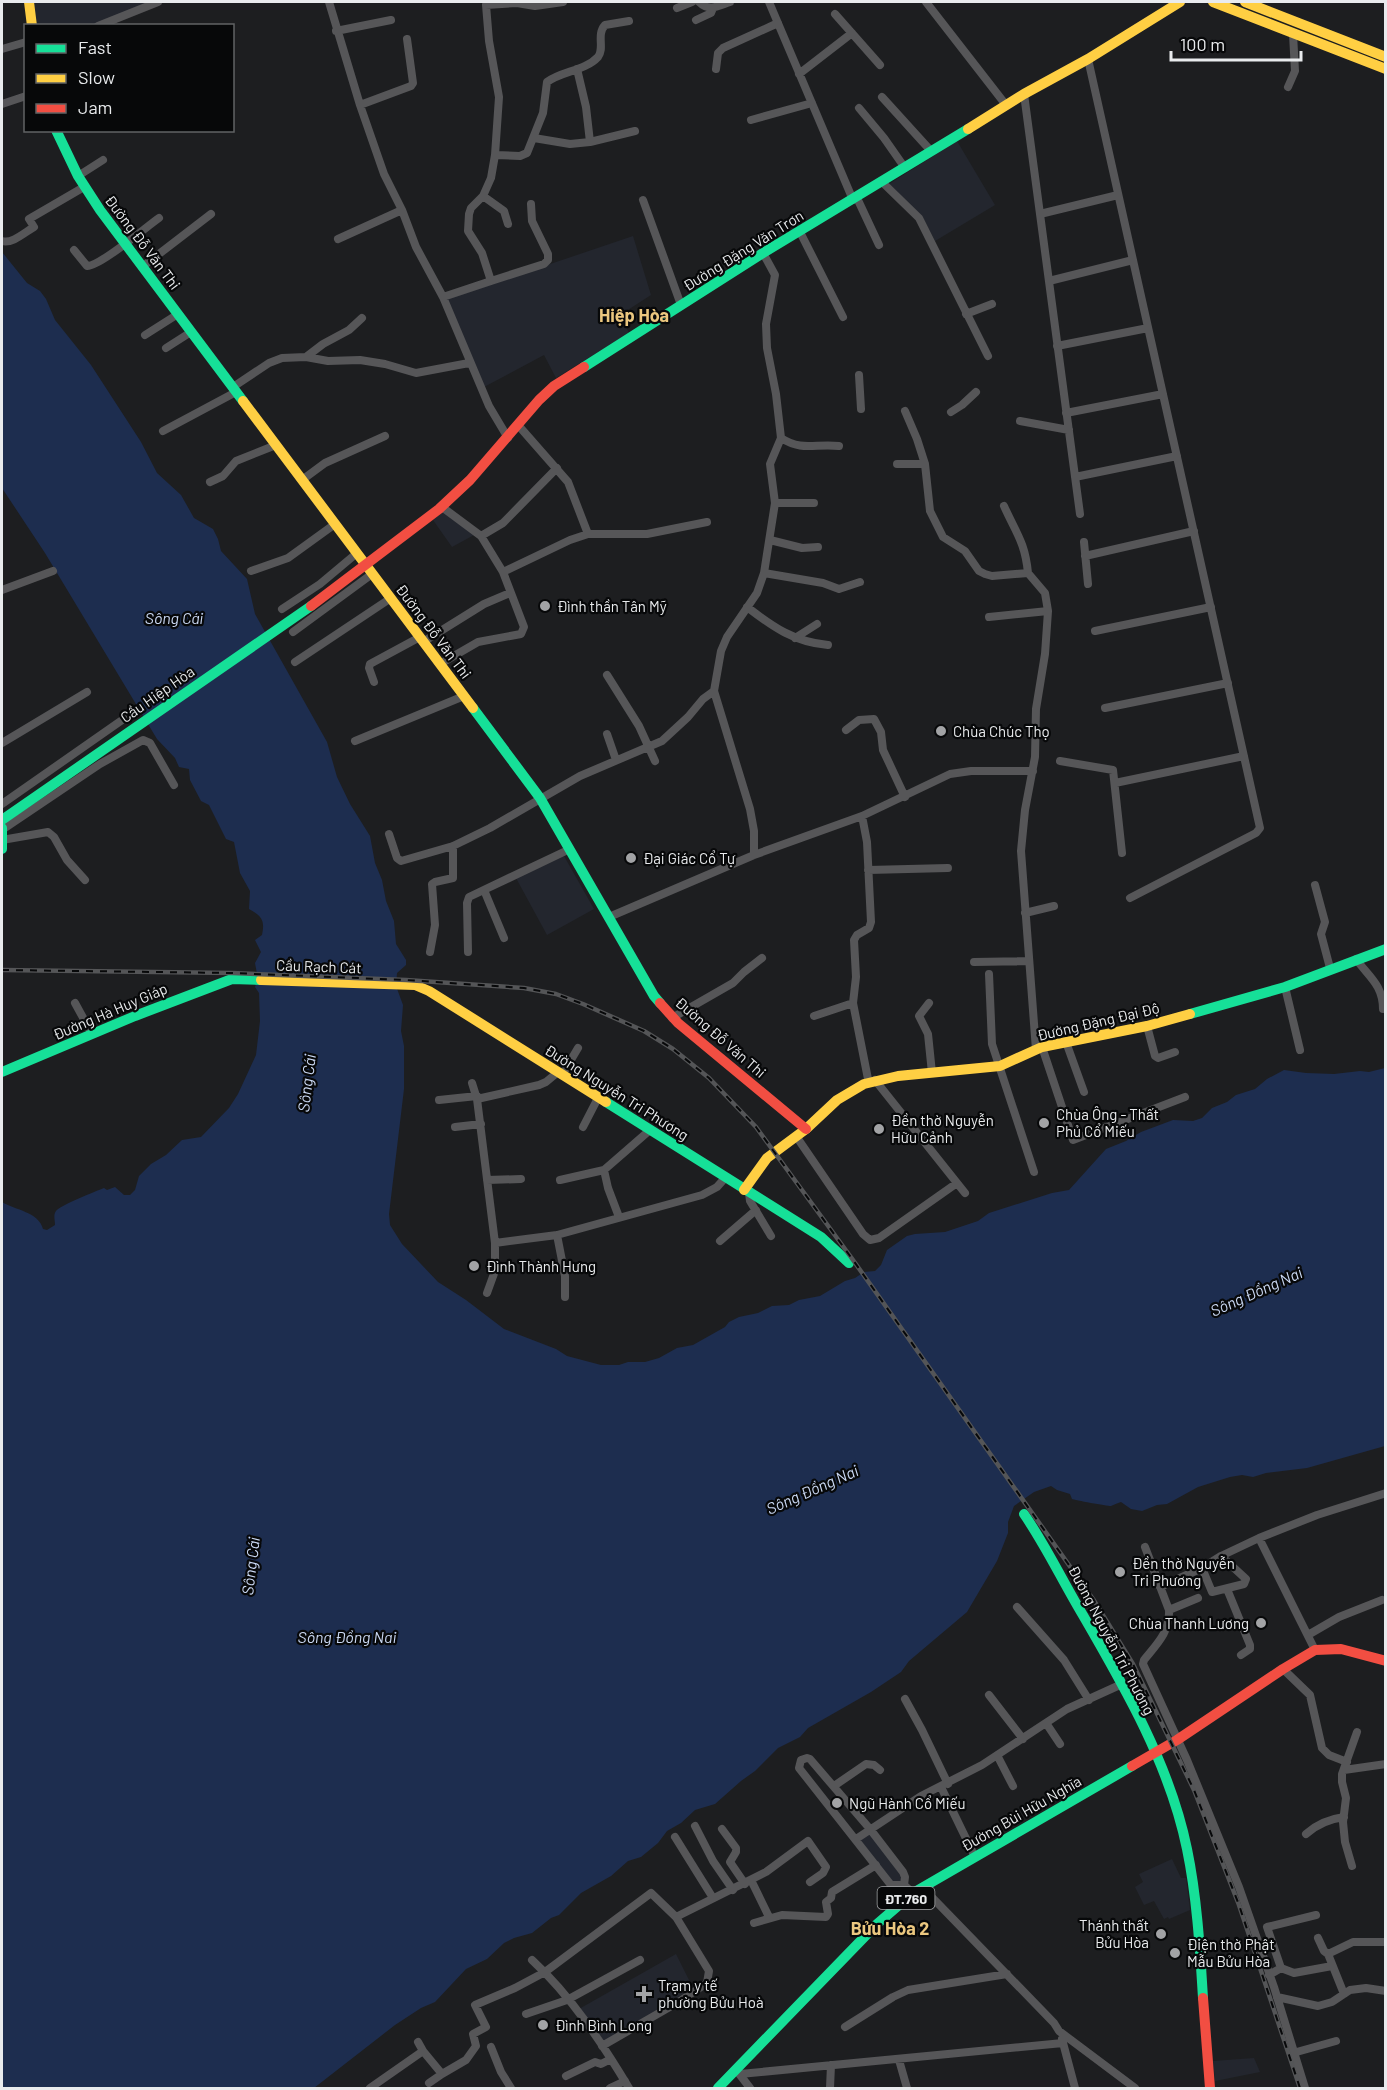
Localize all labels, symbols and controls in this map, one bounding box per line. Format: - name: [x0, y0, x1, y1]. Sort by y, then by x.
- legend: [24, 24, 234, 132]
- scale bar: [1171, 24, 1302, 62]
- text: 100 m: [1180, 33, 1225, 55]
- text: Fast: [78, 36, 112, 58]
- text: Slow: [78, 66, 115, 88]
- text: Jam: [78, 96, 112, 118]
- street label: Đường Đỗ Văn Thi: [102, 191, 184, 293]
- street label: Đường Đặng Văn Trơn: [680, 206, 806, 294]
- district label: Hiệp Hòa: [599, 304, 669, 326]
- street label: Đường Đỗ Văn Thi: [393, 580, 475, 682]
- place label: Đình thần Tân Mỹ: [557, 597, 667, 615]
- marker: Đình thần Tân Mỹ: [538, 599, 552, 613]
- water label: Sông Cái: [145, 608, 203, 627]
- street label: Cầu Hiệp Hòa: [117, 662, 197, 726]
- place label: Chùa Chúc Thọ: [953, 722, 1050, 740]
- marker: Chùa Chúc Thọ: [934, 724, 948, 738]
- place label: Đại Giác Cổ Tự: [643, 849, 736, 867]
- marker: Đại Giác Cổ Tự: [624, 851, 638, 865]
- street label: Cầu Rạch Cát: [276, 956, 362, 976]
- street label: Đường Hà Huy Giáp: [50, 979, 170, 1043]
- street label: Đường Đỗ Văn Thi: [672, 993, 770, 1081]
- street label: Đường Đặng Đại Độ: [1035, 998, 1161, 1044]
- street label: Đường Nguyễn Tri Phương: [542, 1040, 692, 1144]
- water label: Sông Cái: [293, 1053, 319, 1113]
- place label: Chùa Ông - Thất Phủ Cổ Miếu: [1056, 1105, 1159, 1140]
- place label: Đền thờ Nguyễn Hữu Cảnh: [891, 1111, 994, 1146]
- marker: Chùa Ông - Thất Phủ Cổ Miếu: [1037, 1116, 1051, 1130]
- marker: Đền thờ Nguyễn Hữu Cảnh: [872, 1122, 886, 1136]
- place label: Đình Thành Hưng: [486, 1257, 596, 1275]
- marker: Đình Thành Hưng: [467, 1259, 481, 1273]
- water label: Sông Đồng Nai: [1207, 1262, 1305, 1320]
- water label: Sông Đồng Nai: [763, 1460, 861, 1518]
- water label: Sông Cái: [237, 1536, 263, 1596]
- place label: Đền thờ Nguyễn Tri Phương: [1132, 1554, 1235, 1589]
- street label: Đường Nguyễn Tri Phương: [1065, 1562, 1159, 1718]
- marker: Đền thờ Nguyễn Tri Phương: [1113, 1565, 1127, 1579]
- place label: Chùa Thanh Lương: [1129, 1614, 1249, 1632]
- marker: Chùa Thanh Lương: [1254, 1616, 1268, 1630]
- water label: Sông Đồng Nai: [298, 1627, 396, 1646]
- street label: Đường Bùi Hữu Nghĩa: [958, 1771, 1084, 1855]
- place label: Ngũ Hành Cổ Miếu: [849, 1794, 966, 1812]
- marker: Ngũ Hành Cổ Miếu: [830, 1796, 844, 1810]
- road number: ĐT.760: [878, 1887, 934, 1909]
- place label: Thánh thất Bửu Hòa: [1079, 1916, 1149, 1951]
- district label: Bửu Hòa 2: [851, 1917, 929, 1939]
- marker: Thánh thất Bửu Hòa: [1154, 1927, 1168, 1941]
- place label: Điện thờ Phật Mẫu Bửu Hòa: [1187, 1935, 1275, 1970]
- marker: Điện thờ Phật Mẫu Bửu Hòa: [1168, 1946, 1182, 1960]
- place label: Trạm y tế phường Bửu Hoà: [658, 1976, 764, 2011]
- marker: Trạm y tế phường Bửu Hoà: [635, 1985, 653, 2003]
- place label: Đình Bình Long: [555, 2016, 652, 2034]
- marker: Đình Bình Long: [536, 2018, 550, 2032]

